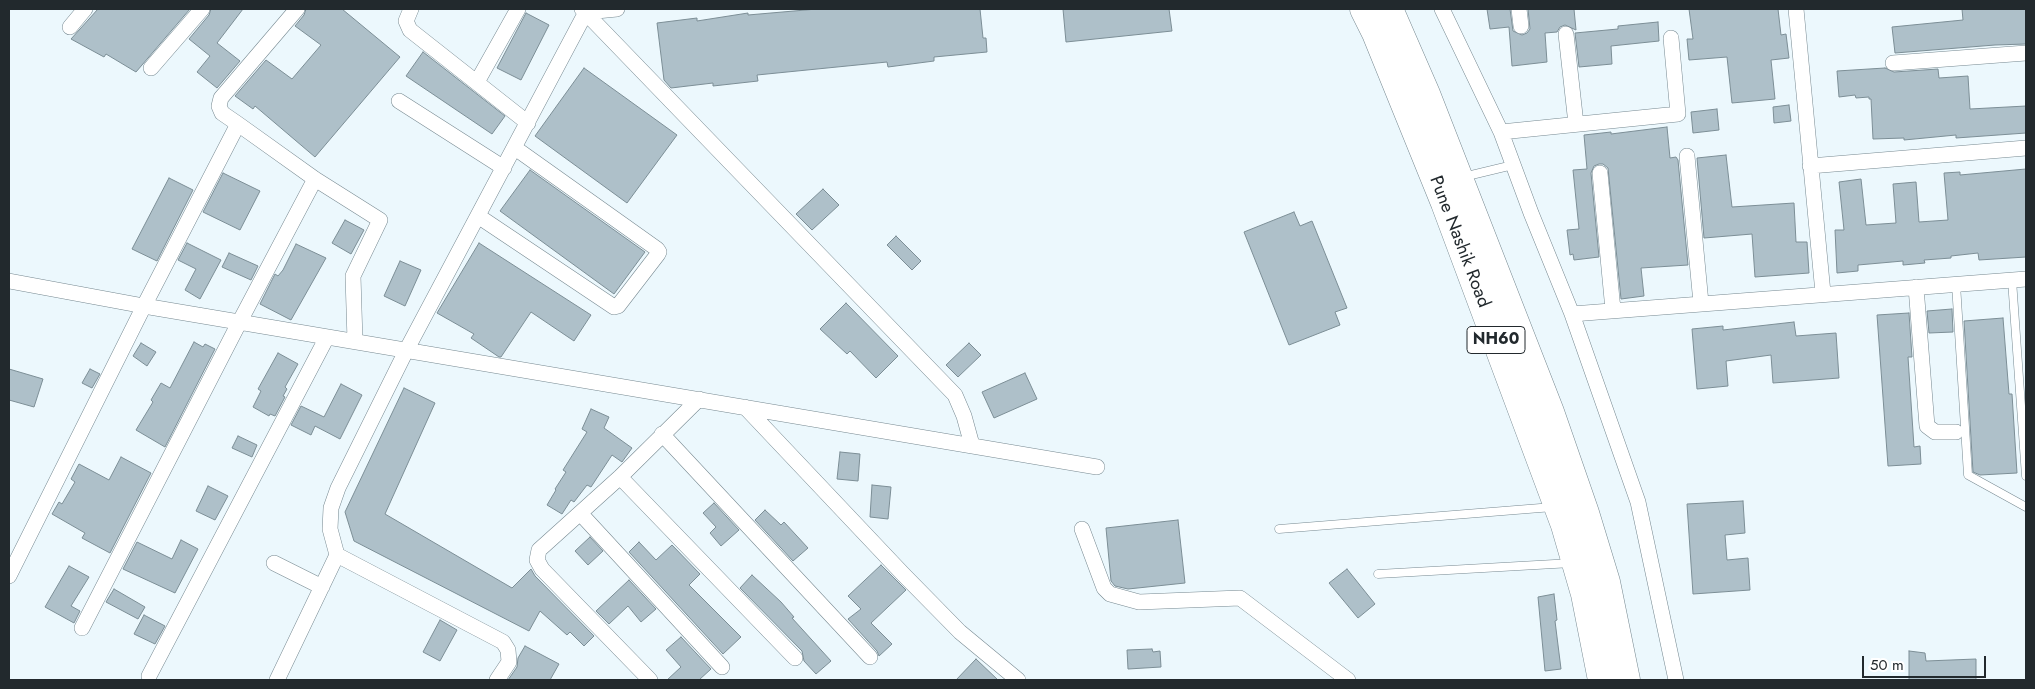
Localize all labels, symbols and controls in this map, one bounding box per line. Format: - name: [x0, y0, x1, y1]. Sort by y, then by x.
- street label: Pune Nashik Road: [1424, 173, 1494, 311]
- road number: NH60: [1467, 326, 1525, 354]
- scale bar: [1865, 646, 1989, 678]
- text: 50 m: [1870, 654, 1904, 676]

